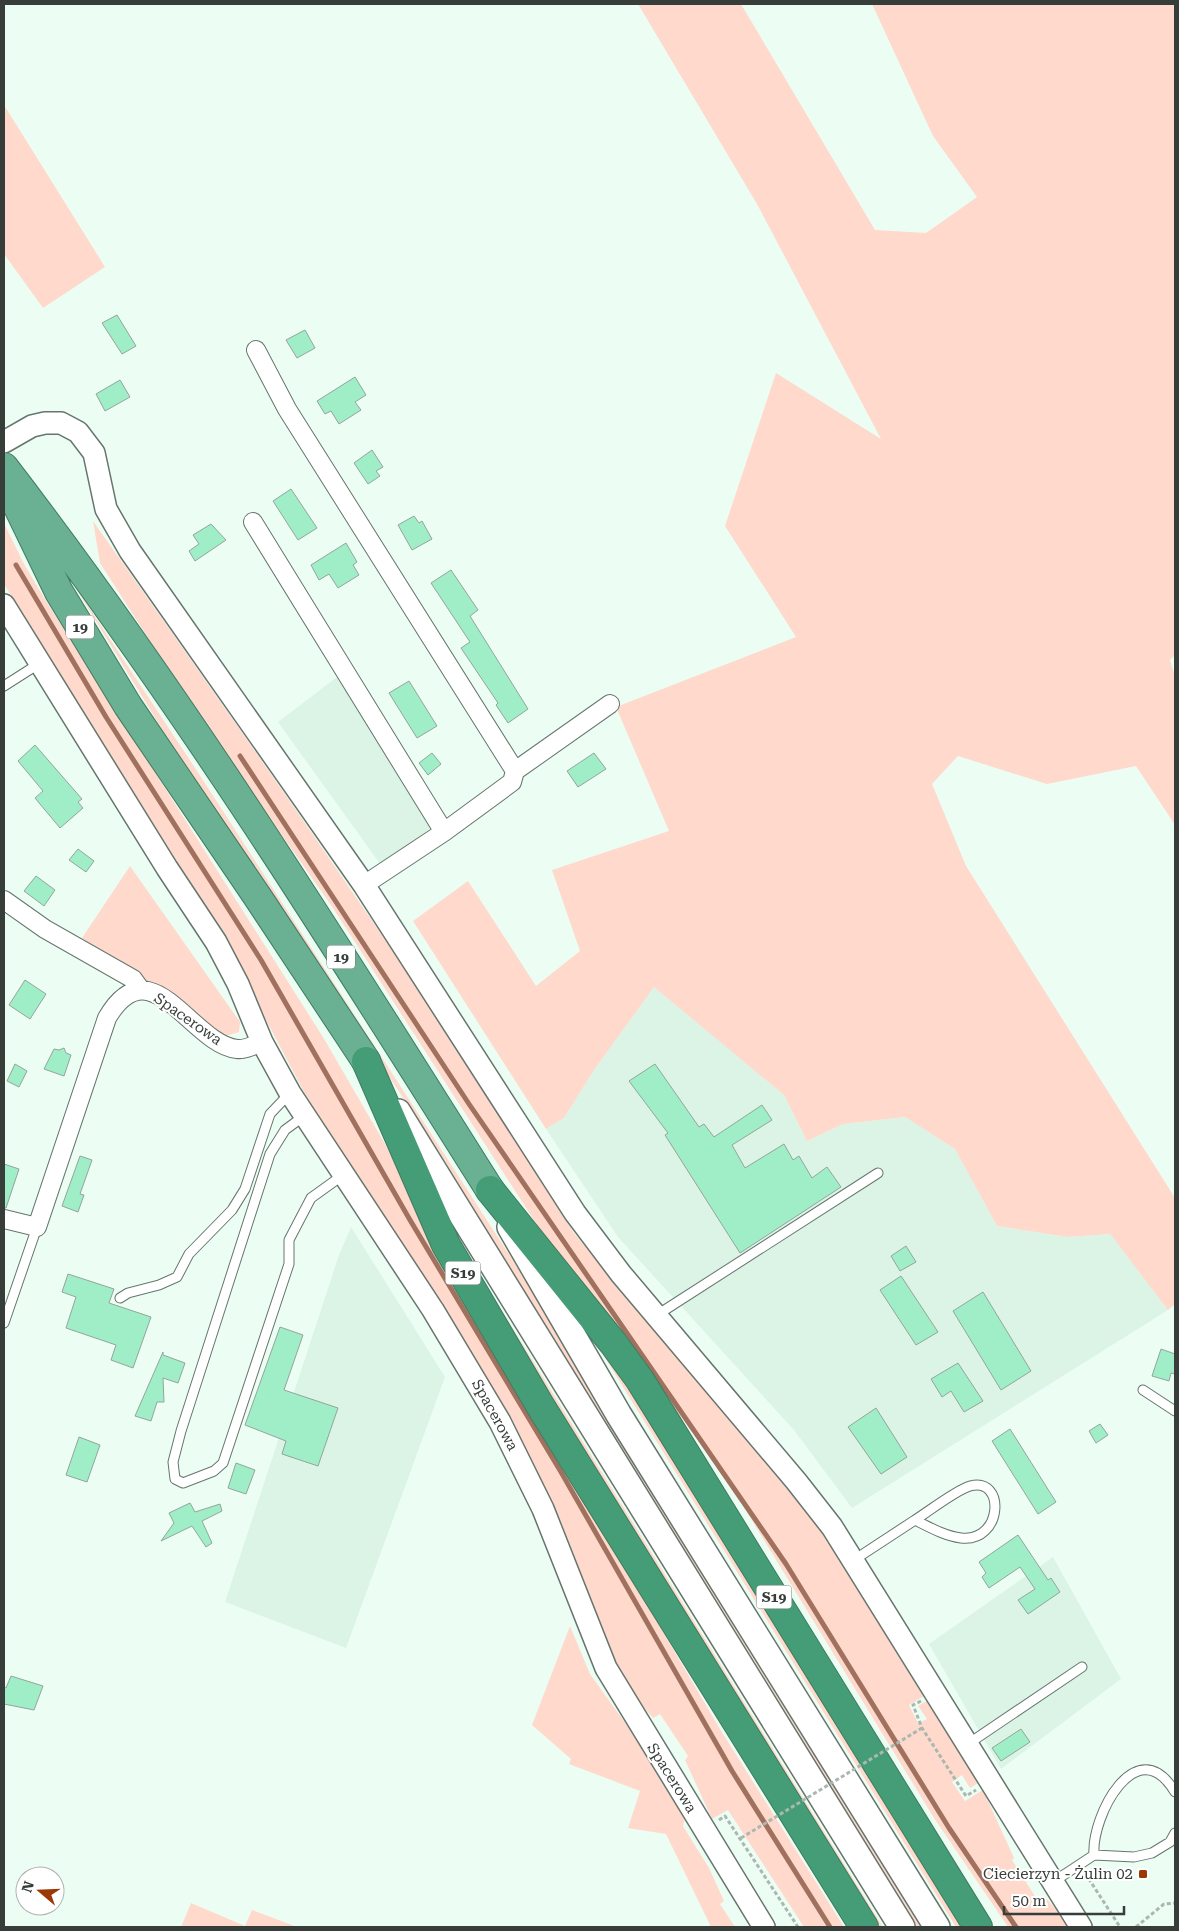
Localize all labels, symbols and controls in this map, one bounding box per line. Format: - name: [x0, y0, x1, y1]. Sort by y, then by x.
- road number: 19: [66, 616, 94, 638]
- road number: 19: [327, 946, 355, 969]
- street label: Spacerowa: [151, 989, 225, 1049]
- road number: S19: [446, 1262, 480, 1284]
- street label: Spacerowa: [468, 1376, 522, 1454]
- road number: S19: [756, 1585, 792, 1608]
- street label: Spacerowa: [643, 1740, 701, 1816]
- place label: Ciecierzyn - Żulin 02: [983, 1865, 1133, 1883]
- north arrow: [15, 1866, 65, 1916]
- marker: Ciecierzyn - Żulin 02: [1137, 1868, 1149, 1880]
- text: N: [18, 1879, 37, 1894]
- scale bar: [1004, 1884, 1124, 1916]
- text: 50 m: [1012, 1892, 1047, 1910]

